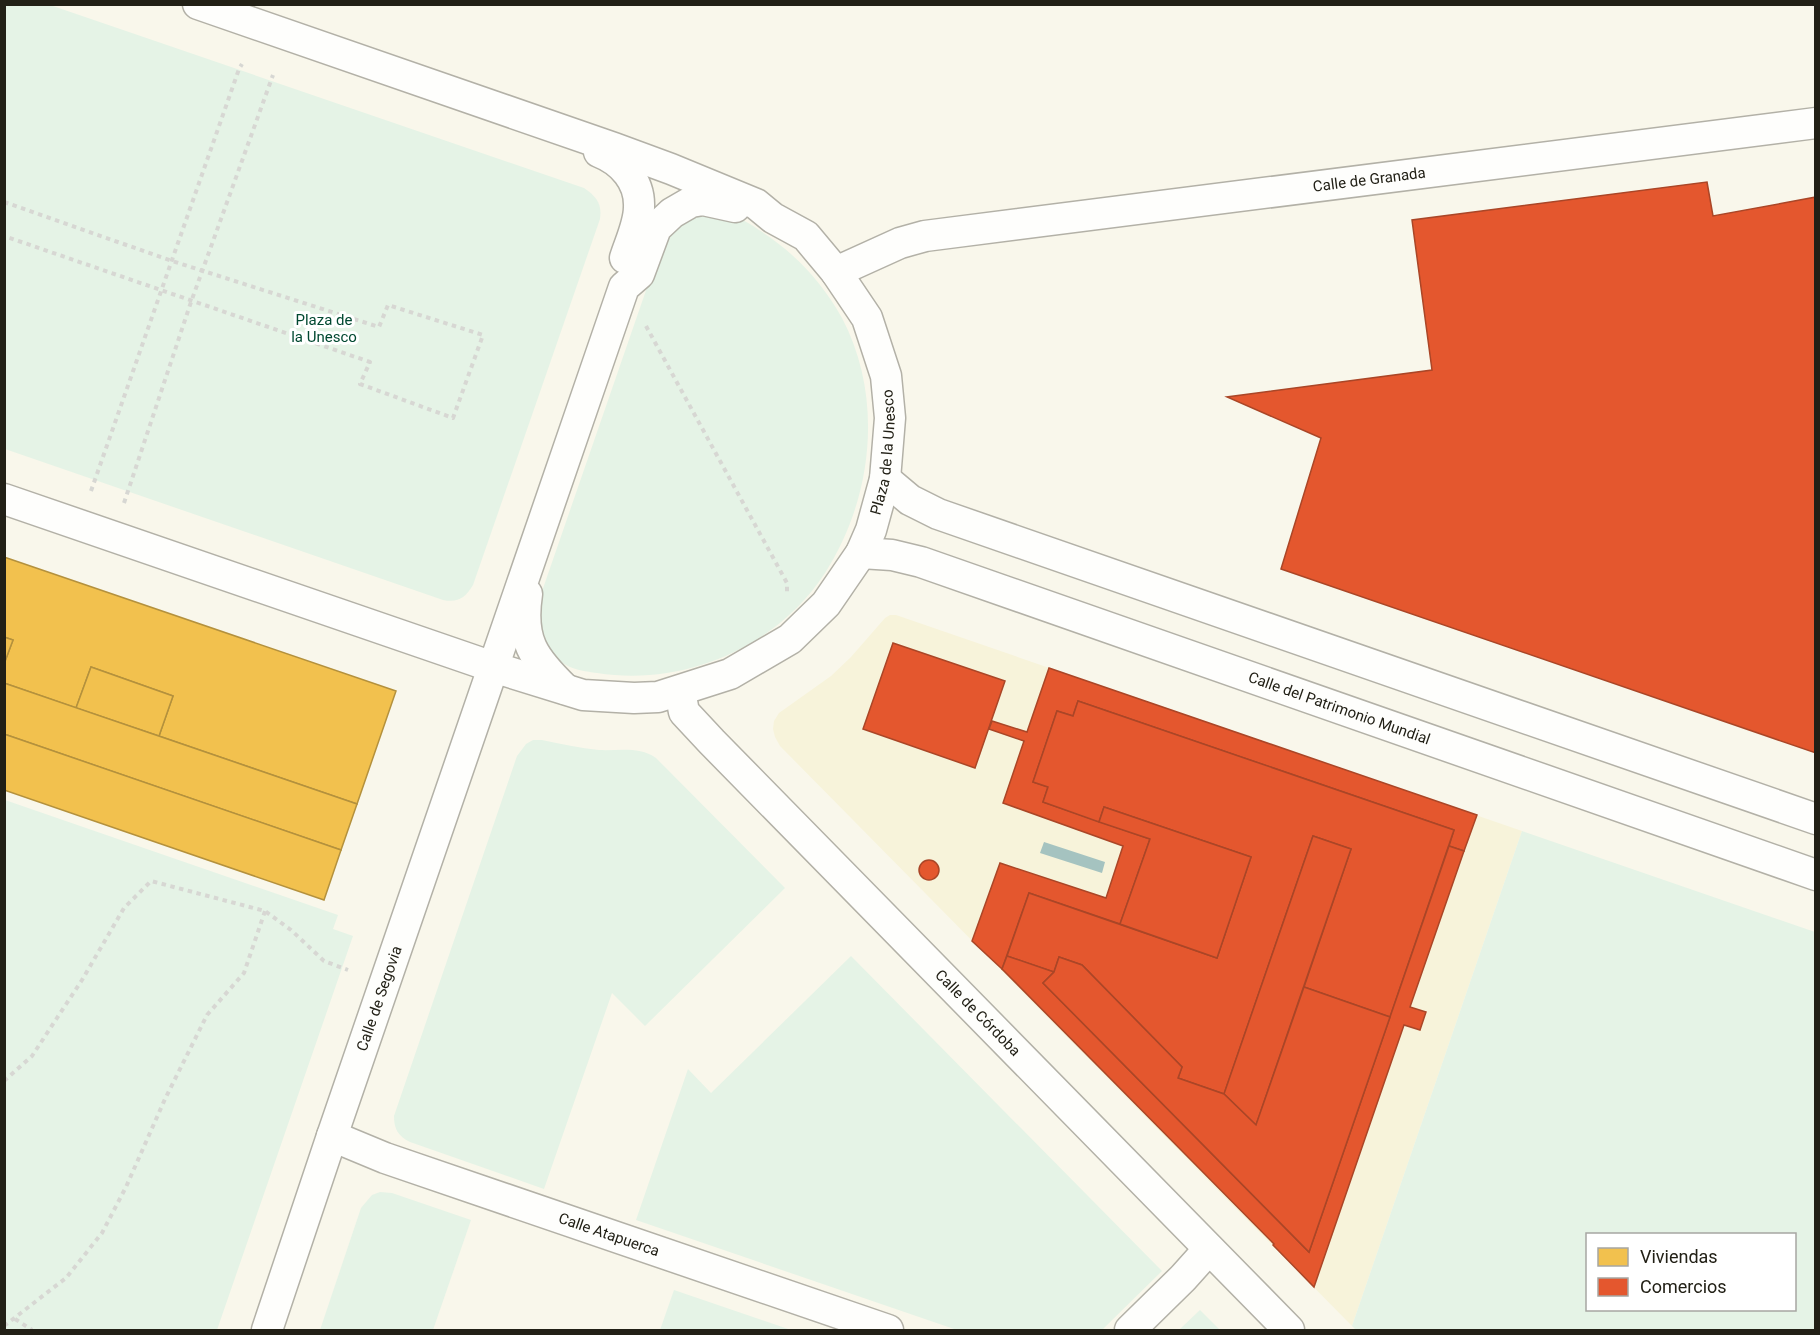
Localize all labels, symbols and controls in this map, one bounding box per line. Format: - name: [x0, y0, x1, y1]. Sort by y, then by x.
- street label: Calle de Granada: [1312, 164, 1427, 196]
- park label: Plaza de la Unesco: [291, 311, 357, 346]
- street label: Plaza de la Unesco: [867, 389, 899, 517]
- street label: Calle del Patrimonio Mundial: [1246, 668, 1433, 748]
- street label: Calle de Segovia: [353, 944, 406, 1053]
- street label: Calle de Córdoba: [931, 966, 1024, 1060]
- street label: Calle Atapuerca: [556, 1209, 662, 1260]
- legend: [1586, 1233, 1796, 1311]
- text: Viviendas: [1640, 1246, 1718, 1267]
- text: Comercios: [1640, 1276, 1727, 1297]

